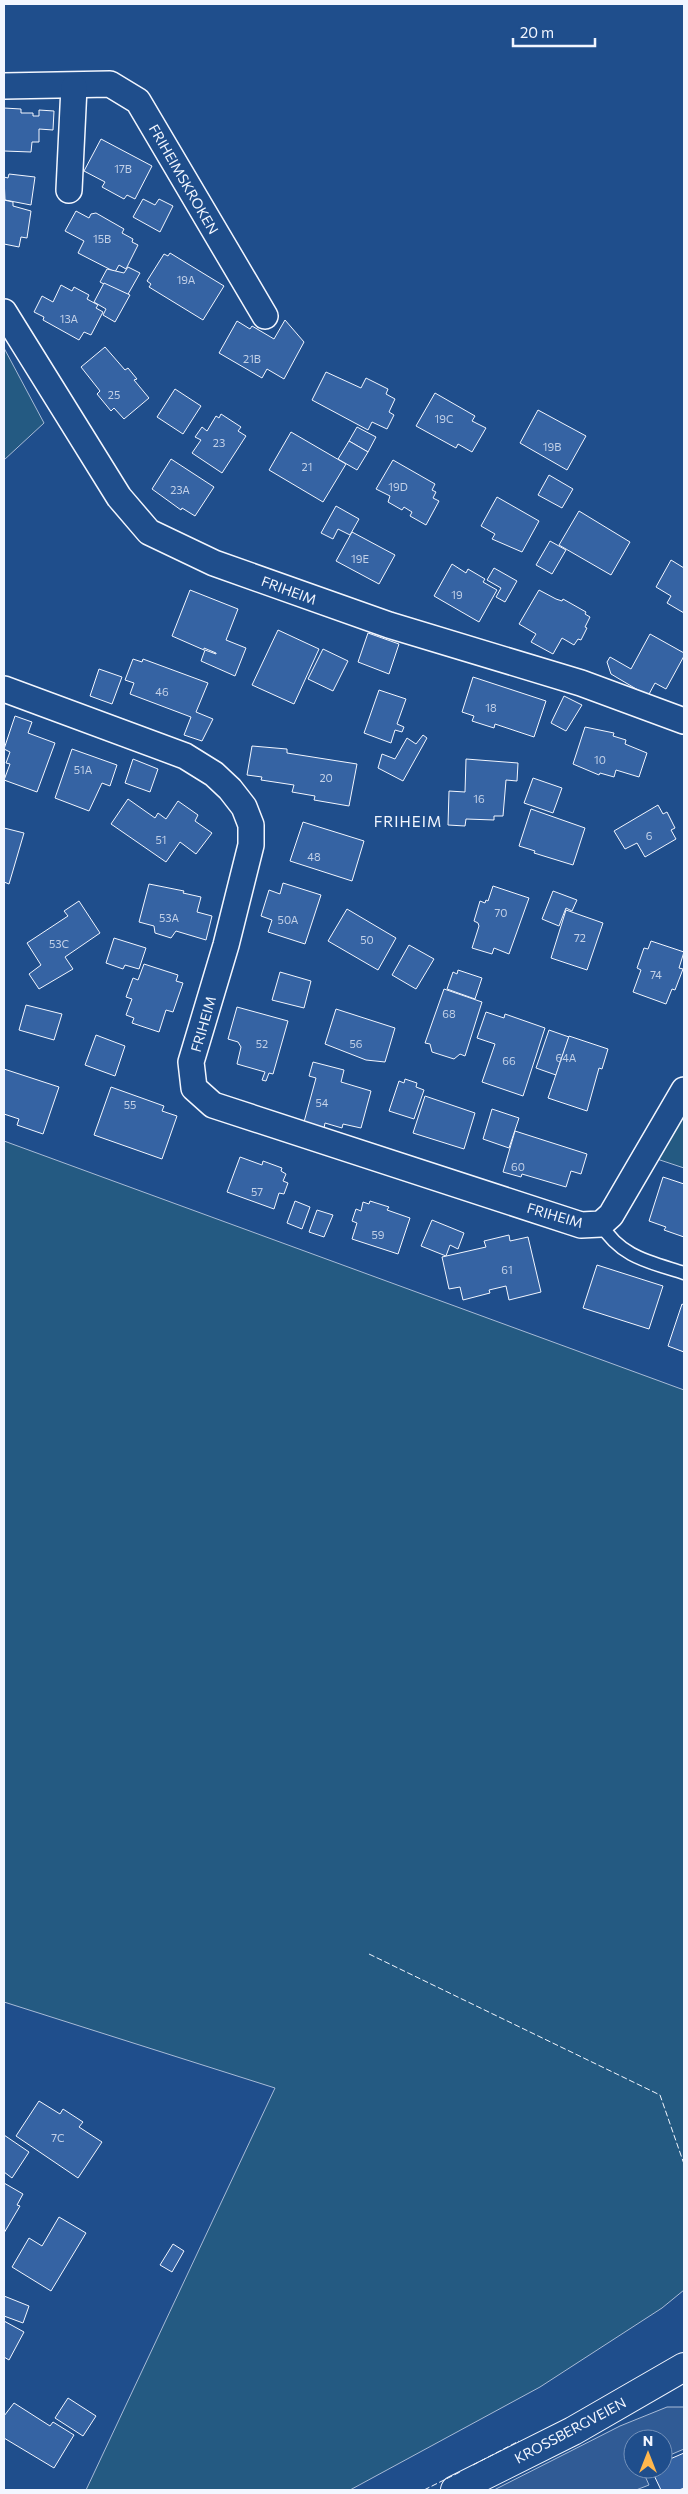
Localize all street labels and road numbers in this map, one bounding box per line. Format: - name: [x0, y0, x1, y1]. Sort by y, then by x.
- street label: FRIHEIMSKROKEN: [146, 121, 222, 237]
- street label: FRIHEIM: [259, 572, 319, 608]
- street label: FRIHEIM: [187, 994, 219, 1054]
- street label: FRIHEIM: [525, 1199, 585, 1231]
- street label: KROSSBERGVEIEN: [511, 2393, 629, 2467]

